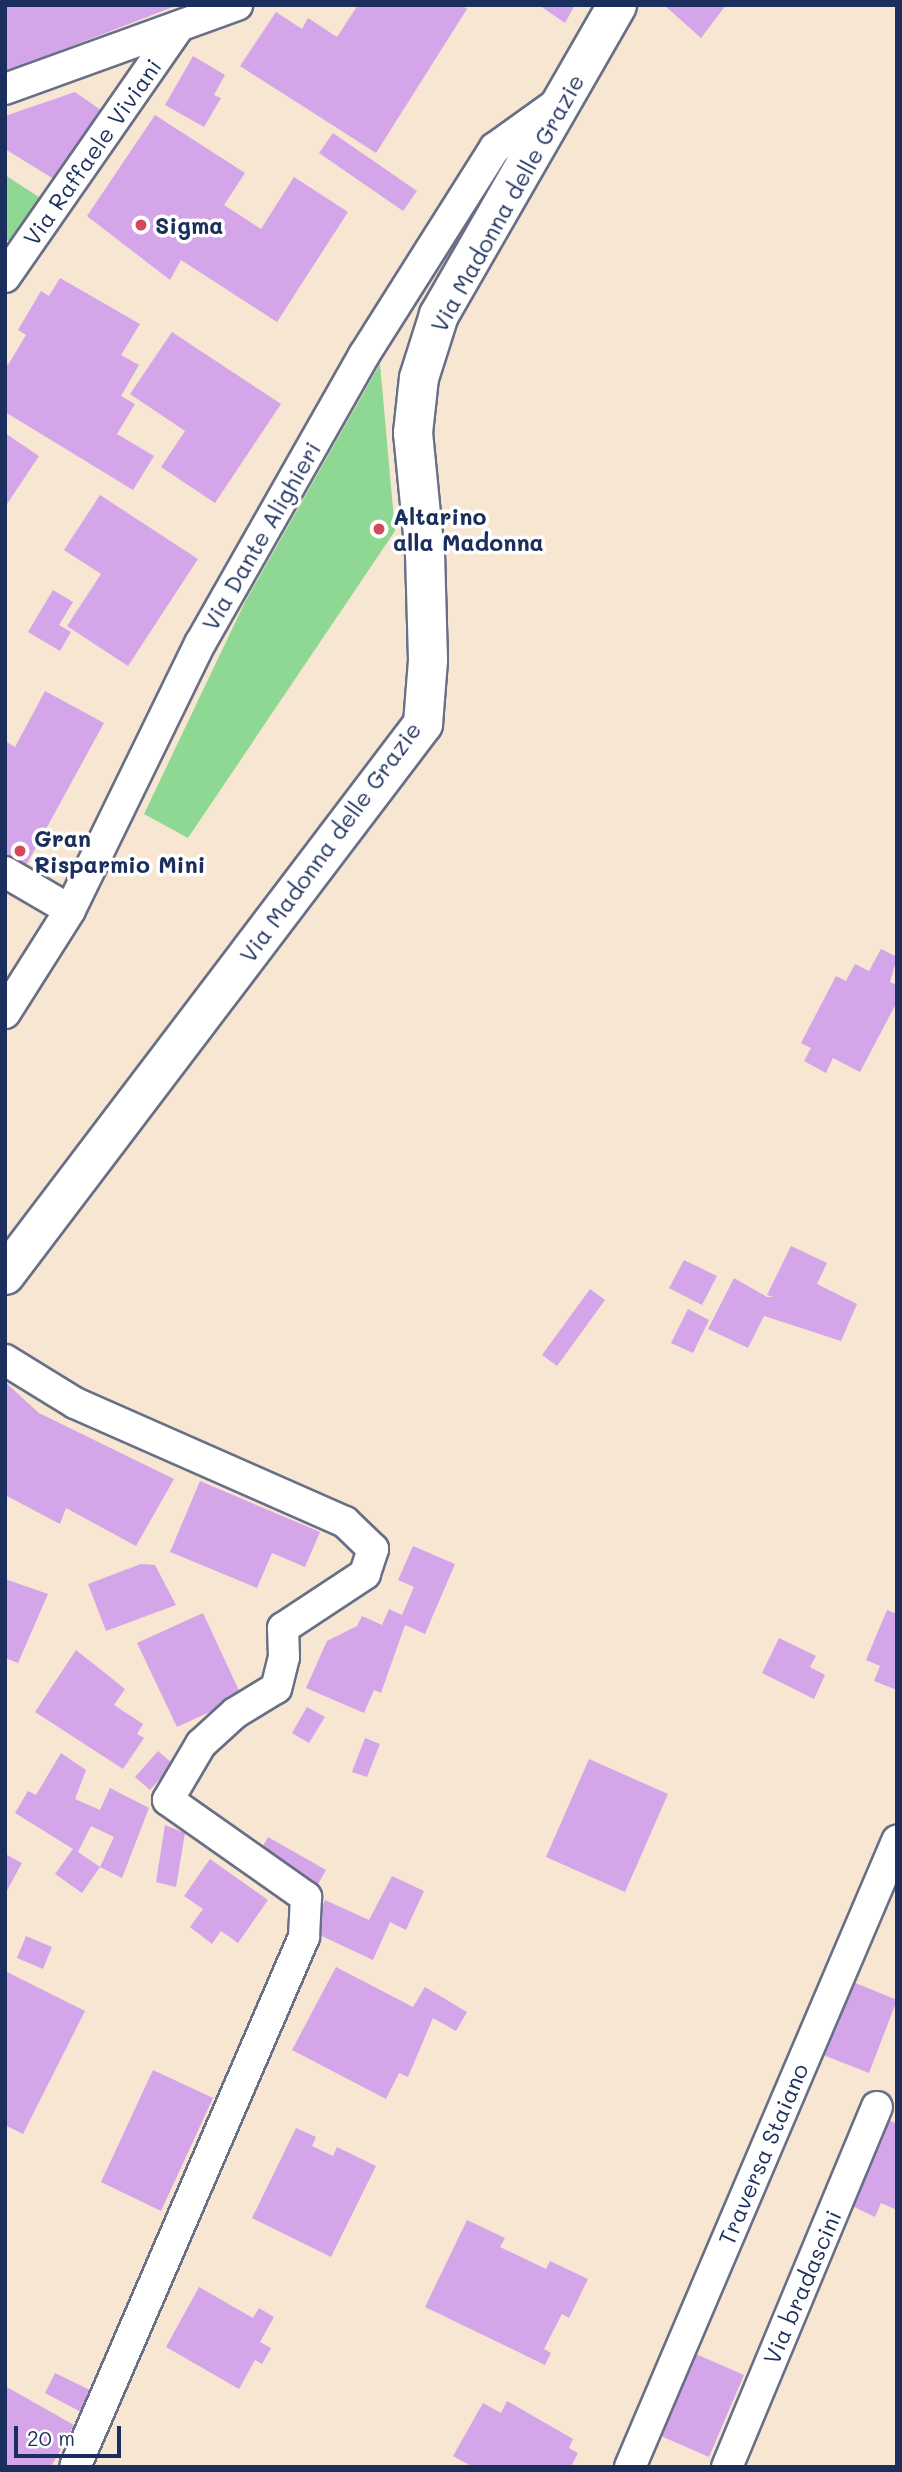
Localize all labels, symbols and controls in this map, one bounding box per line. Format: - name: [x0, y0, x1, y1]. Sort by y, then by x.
- street label: Via Raffaele Viviani: [17, 53, 167, 251]
- street label: Via Madonna delle Grazie: [425, 69, 589, 337]
- place label: Sigma: [155, 211, 223, 239]
- marker: Sigma: [133, 217, 149, 233]
- street label: Via Dante Alighieri: [196, 437, 326, 635]
- place label: Altarino alla Madonna: [393, 502, 544, 556]
- marker: Altarino alla Madonna: [371, 521, 387, 537]
- street label: Via Madonna delle Grazie: [233, 716, 427, 968]
- place label: Gran Risparmio Mini: [34, 824, 206, 878]
- marker: Gran Risparmio Mini: [12, 843, 28, 859]
- street label: Traversa Staiano: [712, 2059, 814, 2249]
- street label: Via bradascini: [757, 2206, 847, 2368]
- scale bar: [18, 2412, 124, 2456]
- text: 20 m: [27, 2424, 75, 2451]

